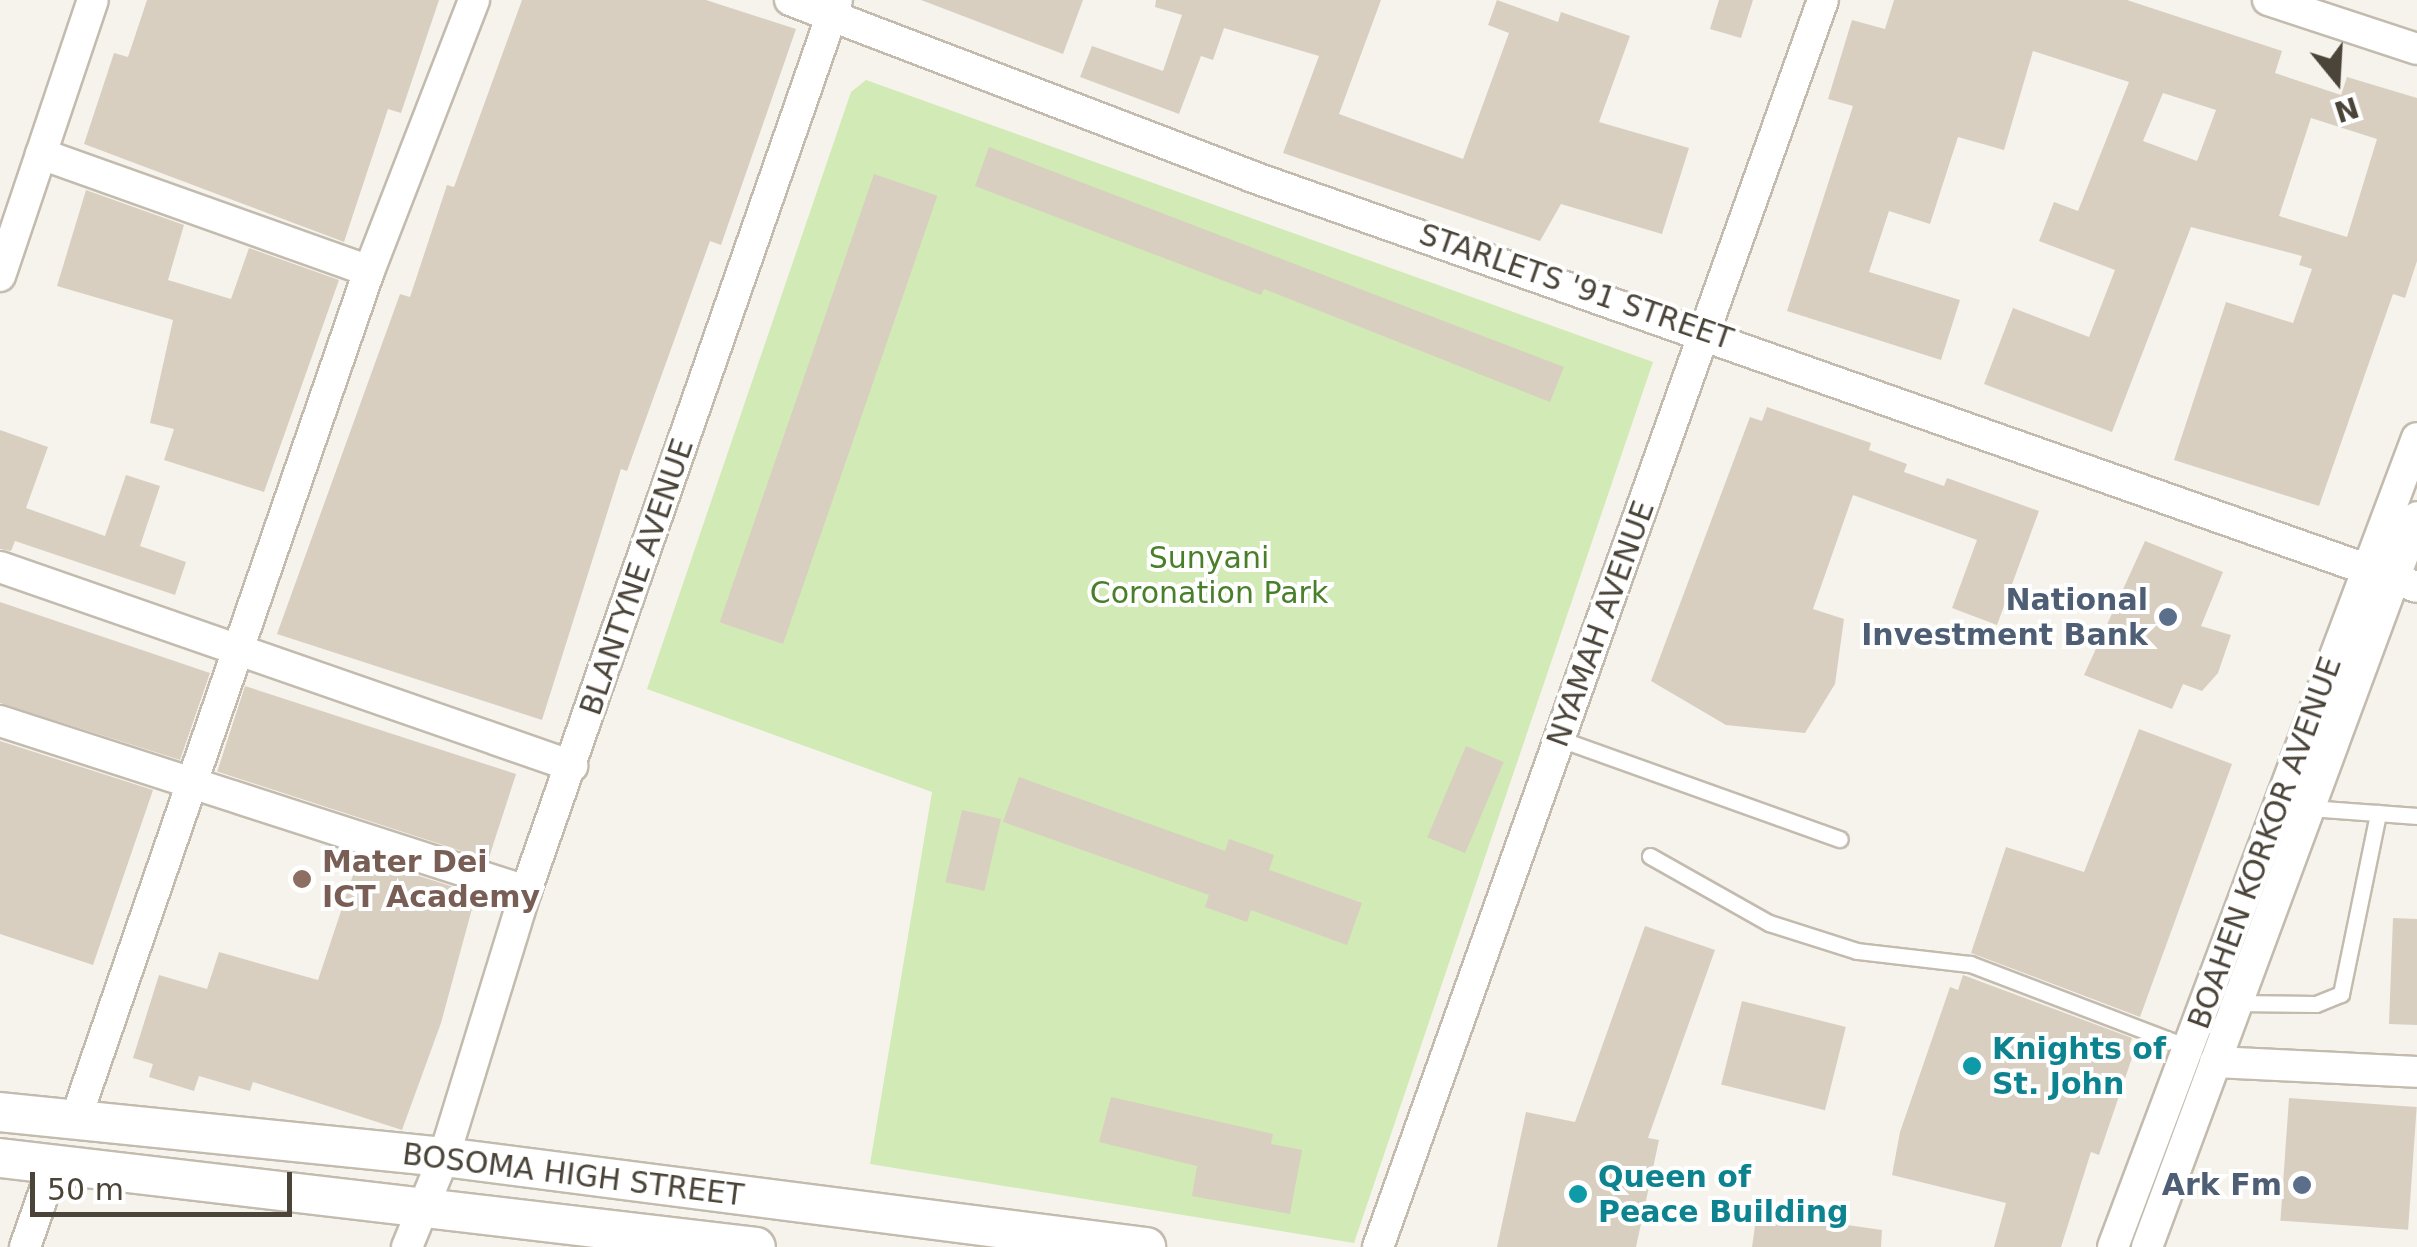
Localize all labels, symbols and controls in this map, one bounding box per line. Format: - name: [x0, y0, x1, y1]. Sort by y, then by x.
- north arrow: [2287, 30, 2387, 130]
- text: N: [2330, 90, 2363, 128]
- street label: STARLETS '91 STREET: [1414, 216, 1738, 358]
- street label: BLANTYNE AVENUE: [573, 434, 701, 720]
- street label: NYAMAH AVENUE: [1540, 496, 1662, 752]
- park label: Sunyani Coronation Park: [1090, 540, 1328, 610]
- place label: National Investment Bank: [1861, 582, 2148, 652]
- marker: National Investment Bank: [2157, 606, 2179, 628]
- street label: BOAHEN KORKOR AVENUE: [2181, 652, 2349, 1034]
- place label: Mater Dei ICT Academy: [322, 844, 540, 914]
- marker: Mater Dei ICT Academy: [291, 868, 313, 890]
- place label: Knights of St. John: [1992, 1031, 2166, 1102]
- marker: Knights of St. John: [1961, 1055, 1983, 1077]
- street label: BOSOMA HIGH STREET: [400, 1136, 746, 1214]
- scale bar: [35, 1152, 298, 1214]
- place label: Queen of Peace Building: [1598, 1159, 1849, 1230]
- place label: Ark Fm: [2162, 1167, 2282, 1203]
- text: 50 m: [47, 1172, 124, 1207]
- marker: Ark Fm: [2291, 1174, 2313, 1196]
- marker: Queen of Peace Building: [1567, 1183, 1589, 1205]

